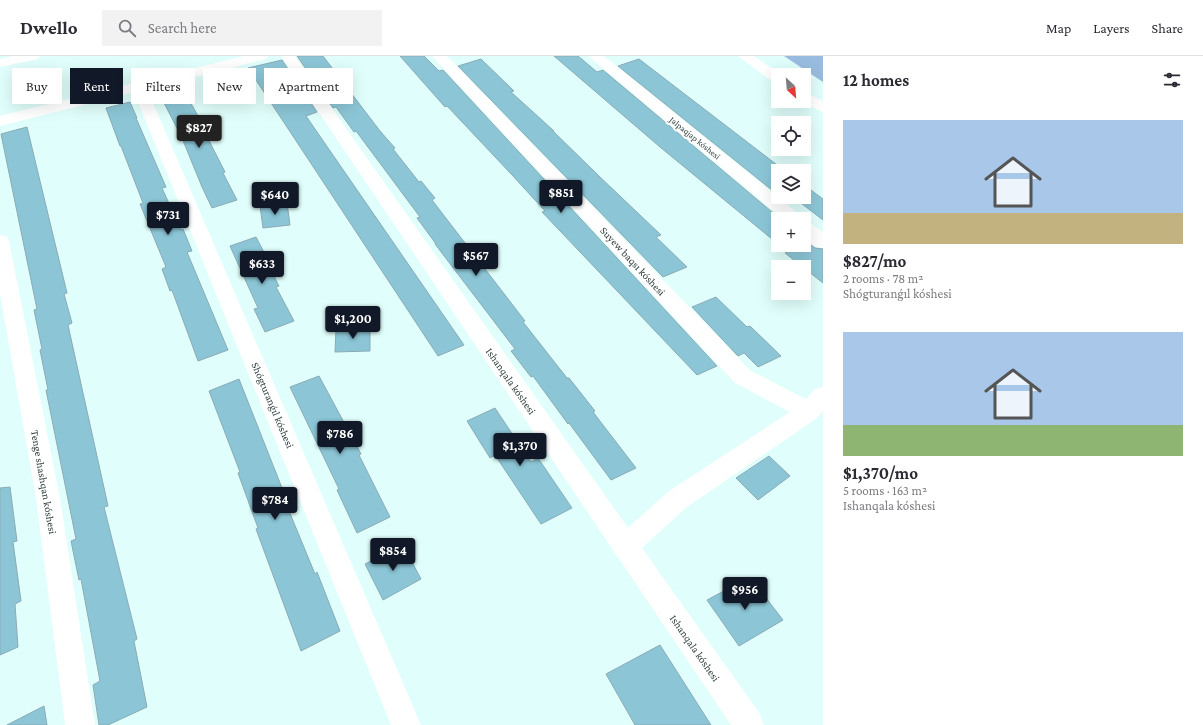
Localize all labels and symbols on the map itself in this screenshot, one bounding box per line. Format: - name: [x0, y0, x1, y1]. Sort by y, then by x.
- north arrow: [771, 68, 811, 108]
- street label: Jalpaqjap kóshesi: [666, 114, 723, 163]
- pin: $827: [175, 115, 223, 149]
- pin: $851: [537, 180, 585, 214]
- pin: $640: [251, 182, 299, 216]
- pin: $731: [144, 202, 192, 236]
- street label: Suyew baqsı kóshesi: [597, 224, 668, 299]
- pin: $567: [452, 243, 500, 277]
- pin: $633: [238, 251, 286, 285]
- pin: $1,200: [320, 306, 386, 340]
- street label: Ishanqala kóshesi: [483, 346, 538, 417]
- street label: Shógturanǵıl kóshesi: [249, 360, 297, 450]
- pin: $786: [316, 421, 364, 455]
- street label: Tenge shashqan kóshesi: [28, 429, 59, 535]
- pin: $1,370: [487, 433, 553, 467]
- pin: $784: [251, 487, 299, 521]
- pin: $854: [369, 538, 417, 572]
- pin: $956: [721, 577, 769, 611]
- street label: Ishanqala kóshesi: [667, 613, 722, 684]

